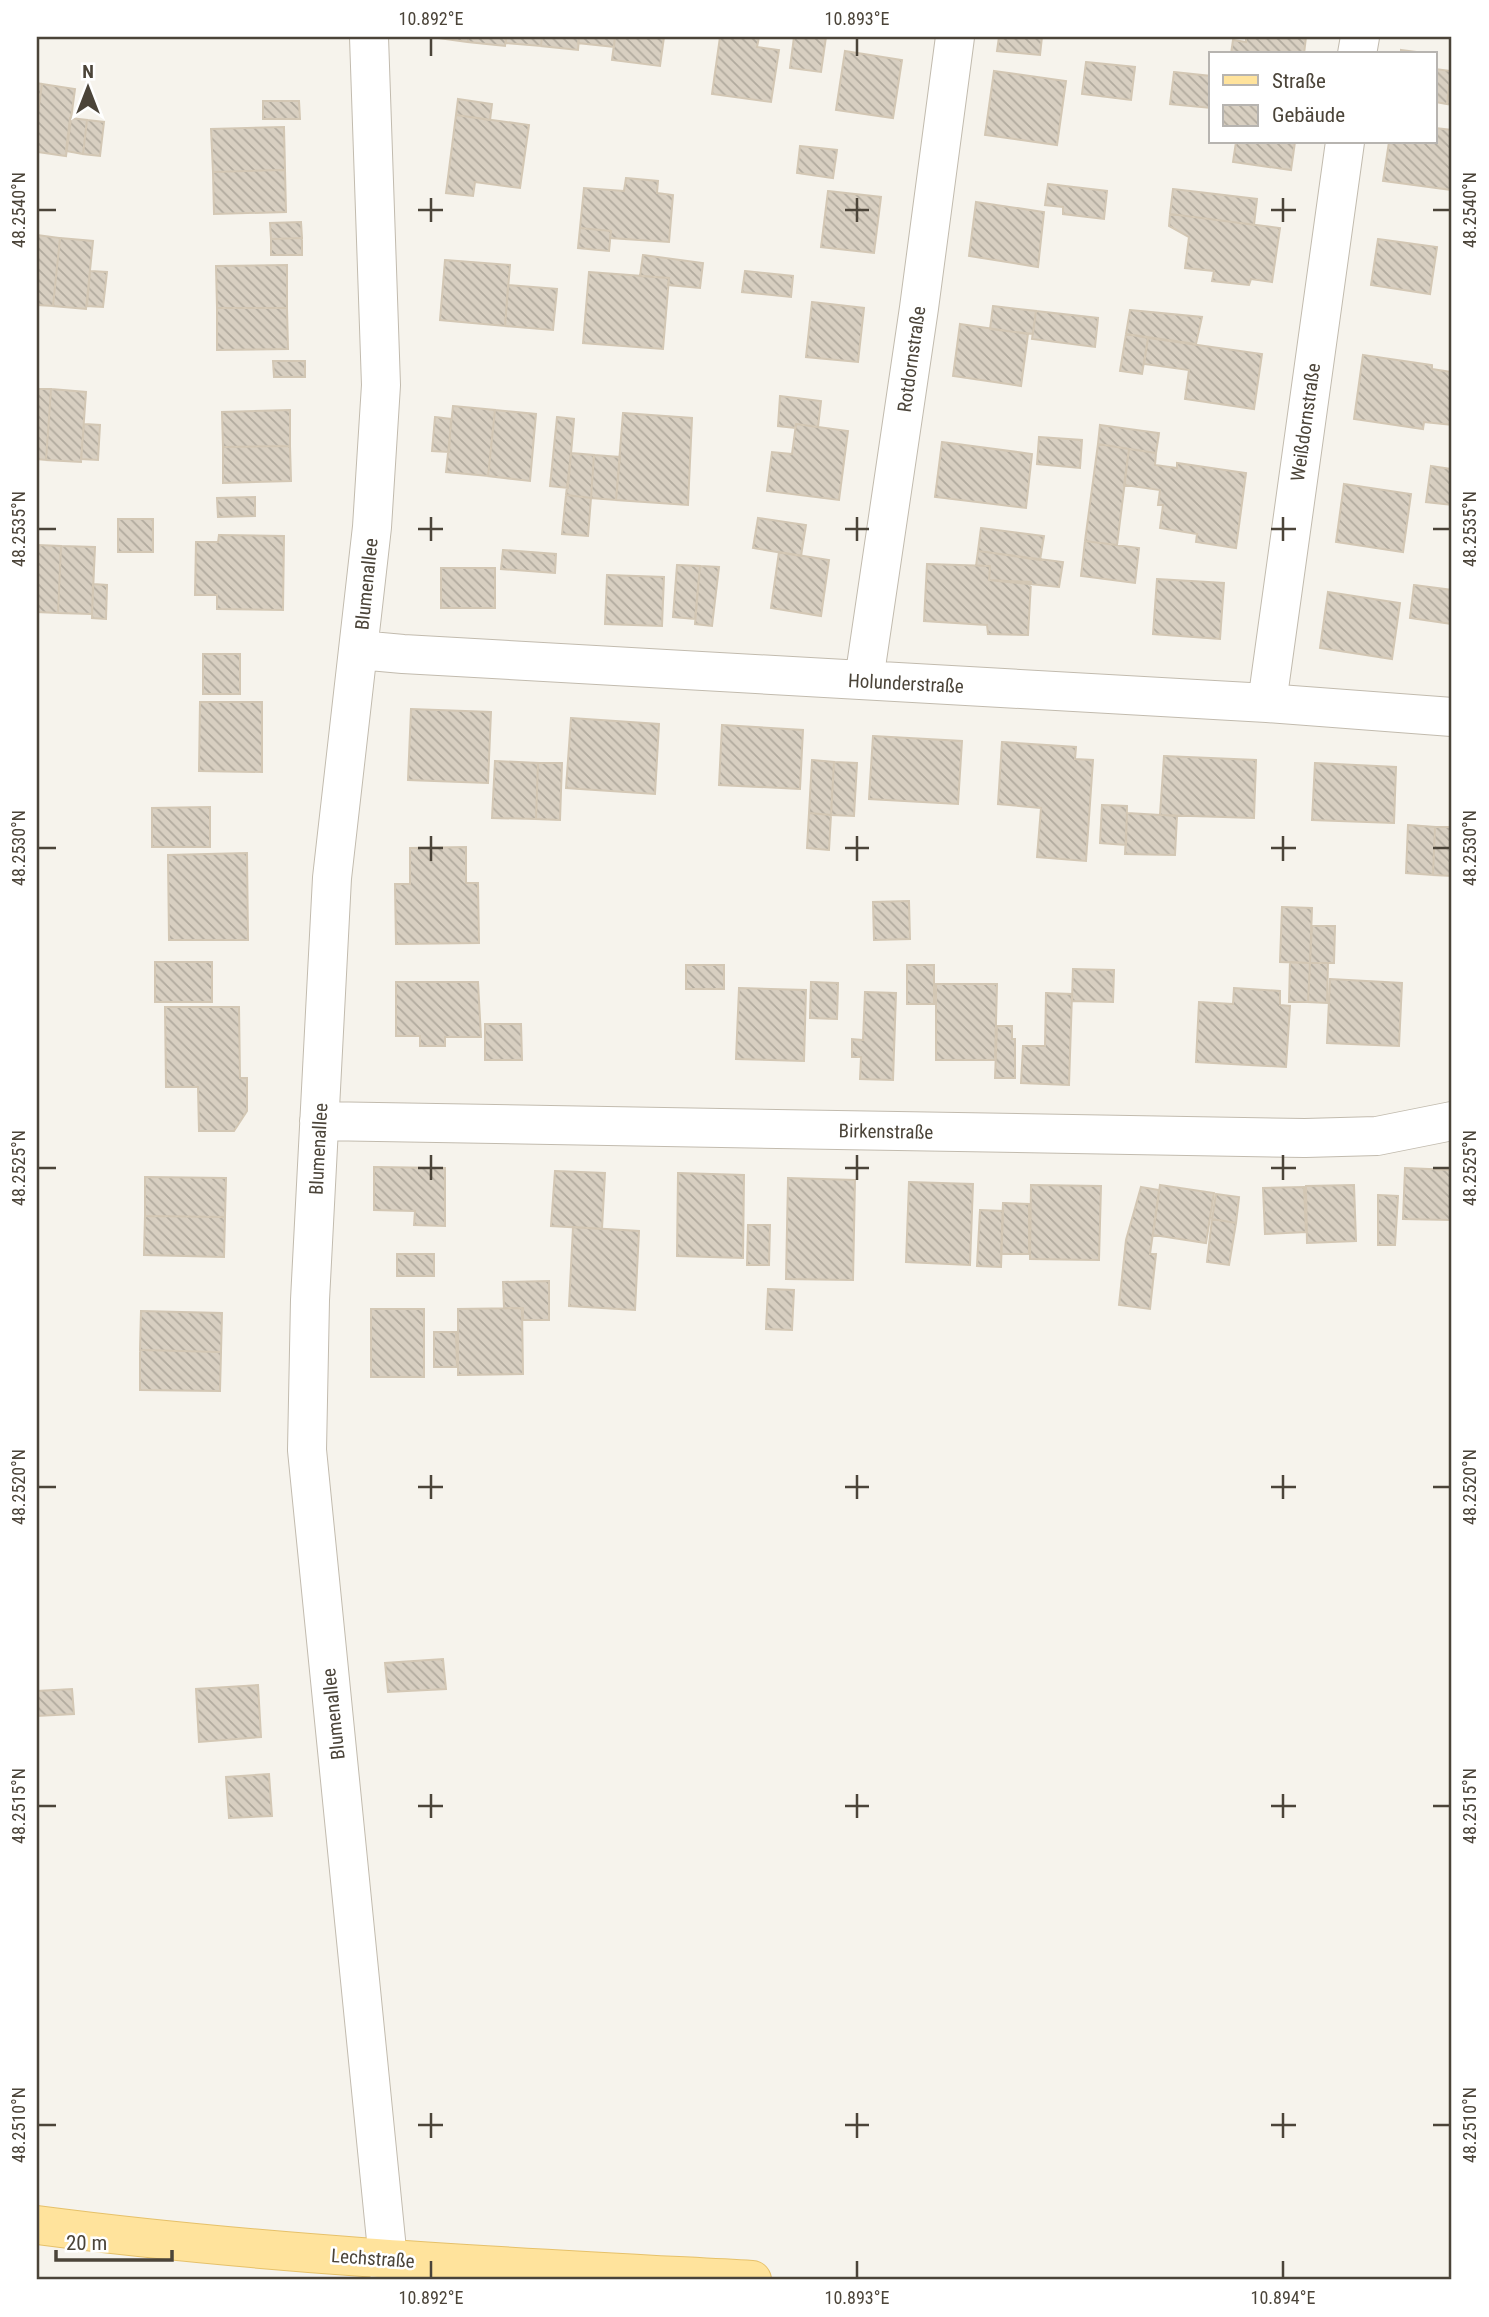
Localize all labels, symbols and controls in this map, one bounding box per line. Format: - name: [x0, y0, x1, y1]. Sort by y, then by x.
- text: 10.892°E: [399, 8, 463, 29]
- text: 10.893°E: [825, 8, 889, 29]
- north arrow: [52, 52, 122, 122]
- legend: [1209, 52, 1436, 144]
- text: N: [82, 60, 94, 83]
- text: Straße: [1272, 69, 1326, 93]
- text: Gebäude: [1272, 103, 1345, 127]
- text: 48.2540°N: [8, 172, 29, 248]
- text: 48.2540°N: [1459, 172, 1480, 248]
- street label: Rotdornstraße: [893, 304, 930, 414]
- street label: Weißdornstraße: [1286, 361, 1325, 483]
- text: 48.2535°N: [8, 491, 29, 567]
- text: 48.2535°N: [1459, 491, 1480, 567]
- street label: Blumenallee: [350, 537, 383, 631]
- street label: Holunderstraße: [848, 669, 964, 698]
- text: 48.2530°N: [8, 810, 29, 886]
- text: 48.2530°N: [1459, 810, 1480, 886]
- street label: Blumenallee: [305, 1102, 332, 1196]
- street label: Birkenstraße: [838, 1119, 934, 1144]
- text: 48.2525°N: [8, 1130, 29, 1206]
- text: 48.2525°N: [1459, 1130, 1480, 1206]
- text: 48.2520°N: [8, 1449, 29, 1525]
- text: 48.2520°N: [1459, 1449, 1480, 1525]
- street label: Blumenallee: [317, 1667, 350, 1761]
- text: 48.2515°N: [8, 1768, 29, 1844]
- text: 48.2515°N: [1459, 1768, 1480, 1844]
- text: 48.2510°N: [8, 2087, 29, 2163]
- text: 48.2510°N: [1459, 2087, 1480, 2163]
- scale bar: [56, 2219, 172, 2263]
- text: 20 m: [66, 2231, 107, 2255]
- street label: Lechstraße: [330, 2244, 416, 2273]
- text: 10.892°E: [399, 2287, 463, 2308]
- text: 10.893°E: [825, 2287, 889, 2308]
- text: 10.894°E: [1251, 2287, 1315, 2308]

